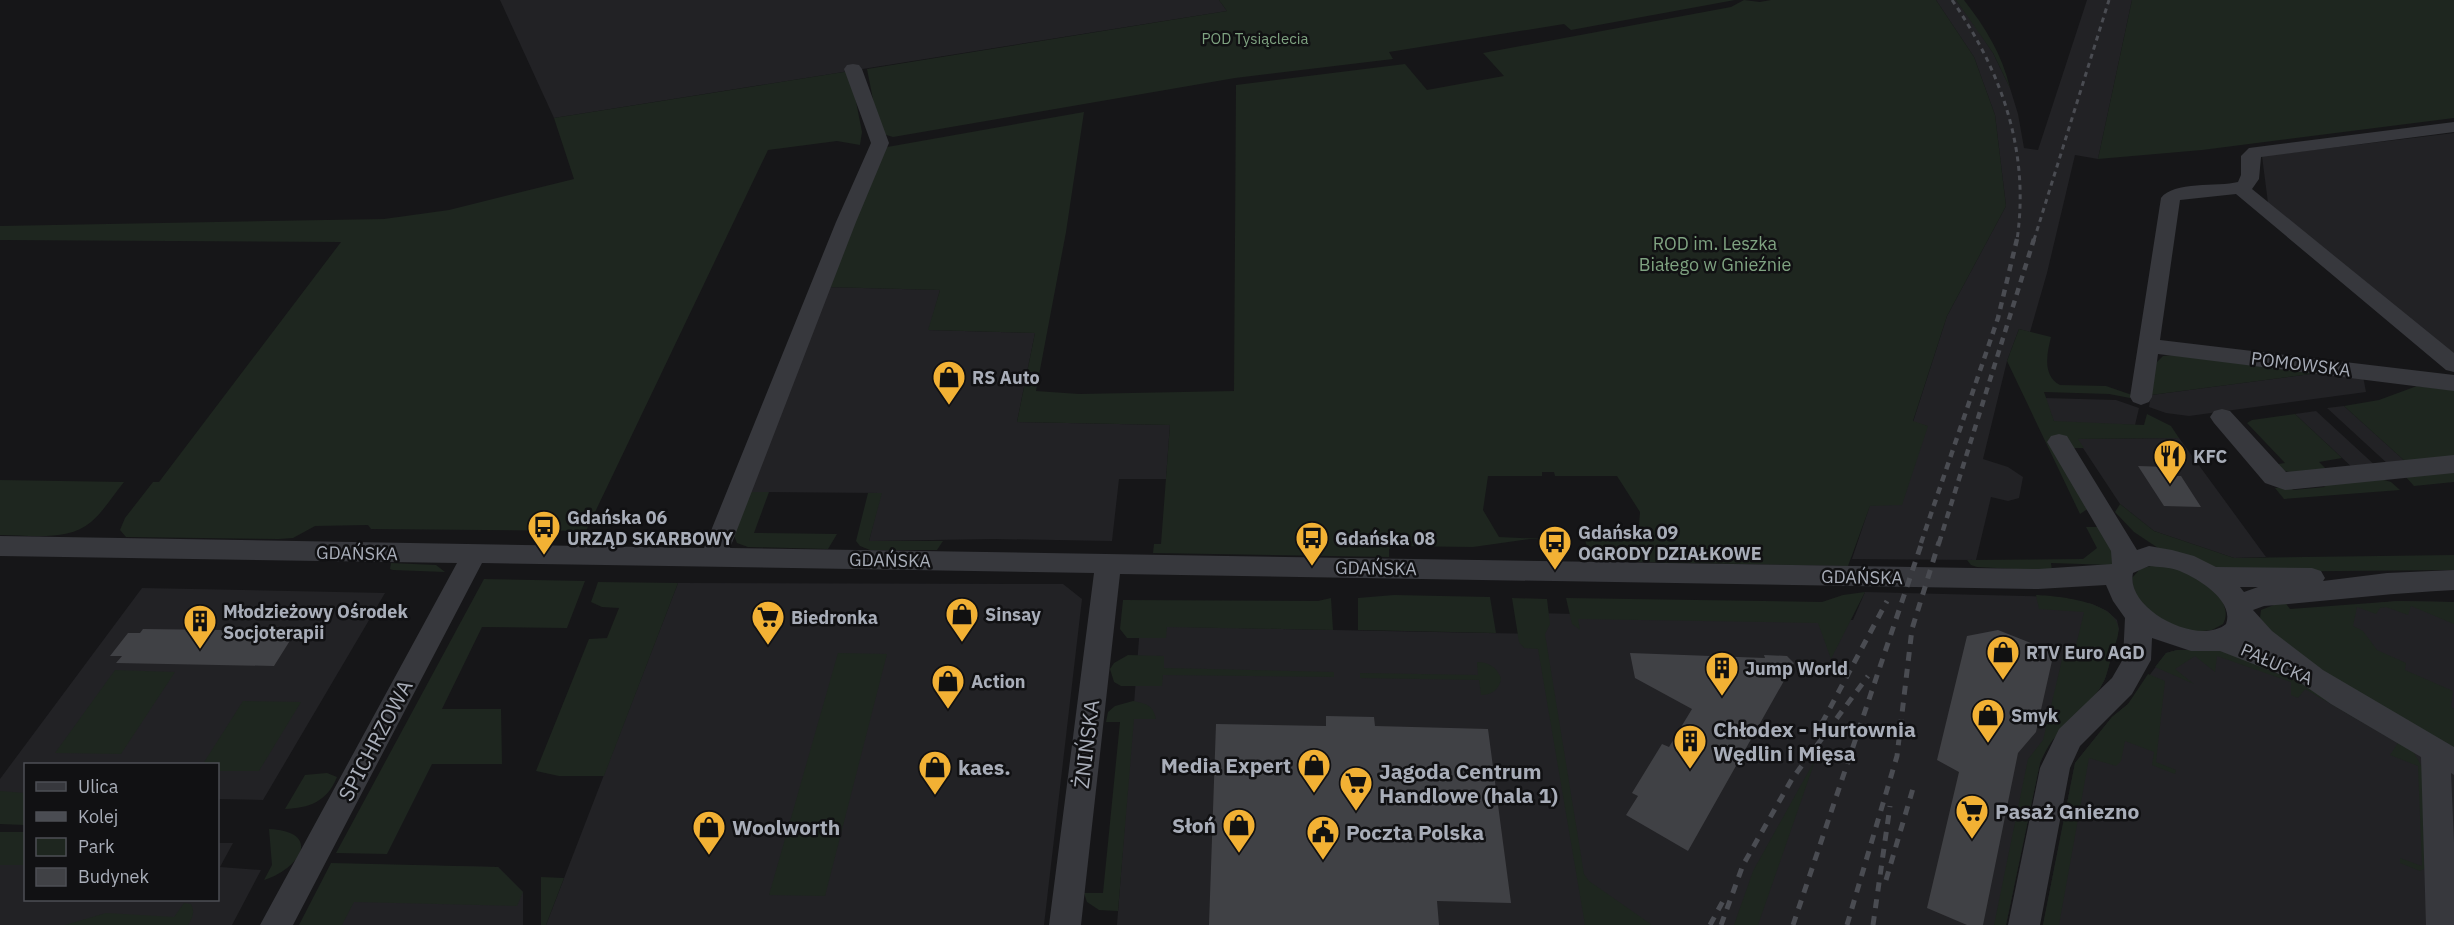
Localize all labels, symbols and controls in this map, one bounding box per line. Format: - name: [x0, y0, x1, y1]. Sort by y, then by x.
- park label: POD Tysiąclecia: [1202, 29, 1308, 48]
- park label: ROD im. Leszka Białego w Gnieźnie: [1639, 232, 1791, 276]
- street label: POMOWSKA: [2250, 346, 2353, 382]
- shop icon: RS Auto: [931, 359, 967, 406]
- place label: RS Auto: [972, 366, 1040, 389]
- restaurant icon: KFC: [2152, 438, 2188, 485]
- place label: KFC: [2193, 445, 2228, 468]
- place label: Gdańska 06 URZĄD SKARBOWY: [567, 506, 734, 550]
- bus stop icon: Gdańska 06 URZĄD SKARBOWY: [526, 509, 562, 556]
- bus stop icon: Gdańska 08: [1294, 520, 1330, 567]
- place label: Gdańska 09 OGRODY DZIAŁKOWE: [1578, 521, 1762, 565]
- bus stop icon: Gdańska 09 OGRODY DZIAŁKOWE: [1537, 524, 1573, 571]
- place label: Gdańska 08: [1335, 527, 1436, 550]
- street label: GDAŃSKA: [316, 541, 399, 565]
- street label: GDAŃSKA: [849, 548, 932, 572]
- street label: GDAŃSKA: [1335, 556, 1418, 580]
- street label: GDAŃSKA: [1821, 565, 1904, 589]
- shop icon: Sinsay: [944, 596, 980, 643]
- supermarket icon: Biedronka: [750, 599, 786, 646]
- place label: Młodzieżowy Ośrodek Socjoterapii: [223, 600, 408, 644]
- building icon: Młodzieżowy Ośrodek Socjoterapii: [182, 603, 218, 650]
- place label: Sinsay: [985, 603, 1041, 626]
- place label: Biedronka: [791, 606, 878, 629]
- shop icon: RTV Euro AGD: [1985, 634, 2021, 681]
- street label: PAŁUCKA: [2237, 638, 2317, 690]
- place label: RTV Euro AGD: [2026, 641, 2145, 664]
- building icon: Jump World: [1704, 650, 1740, 697]
- place label: Jump World: [1745, 657, 1848, 680]
- shop icon: Action: [930, 663, 966, 710]
- place label: Action: [971, 670, 1026, 693]
- street label: SPICHRZOWA: [331, 674, 419, 806]
- shop icon: Smyk: [1970, 697, 2006, 744]
- street label: ŻNIŃSKA: [1067, 698, 1105, 790]
- place label: Smyk: [2011, 704, 2059, 727]
- place label: Chłodex - Hurtownia Wędlin i Mięsa: [1713, 715, 1916, 767]
- building icon: Chłodex - Hurtownia Wędlin i Mięsa: [1672, 723, 1708, 770]
- shop icon: Media Expert: [1296, 747, 1332, 794]
- shop icon: kaes.: [917, 749, 953, 796]
- place label: Media Expert: [1161, 751, 1291, 779]
- place label: kaes.: [958, 753, 1011, 781]
- place label: Jagoda Centrum Handlowe (hala 1): [1379, 757, 1558, 809]
- legend: [24, 763, 219, 901]
- supermarket icon: Jagoda Centrum Handlowe (hala 1): [1338, 765, 1374, 812]
- text: Ulica: [78, 775, 119, 798]
- supermarket icon: Pasaż Gniezno: [1954, 793, 1990, 840]
- place label: Pasaż Gniezno: [1995, 797, 2139, 825]
- text: Kolej: [78, 805, 118, 828]
- shop icon: Słoń: [1221, 807, 1257, 854]
- shop icon: Woolworth: [691, 809, 727, 856]
- place label: Słoń: [1172, 811, 1216, 839]
- place label: Woolworth: [732, 813, 840, 841]
- public building icon: Poczta Polska: [1305, 814, 1341, 861]
- place label: Poczta Polska: [1346, 818, 1484, 846]
- text: Park: [78, 835, 115, 858]
- text: Budynek: [78, 865, 150, 888]

